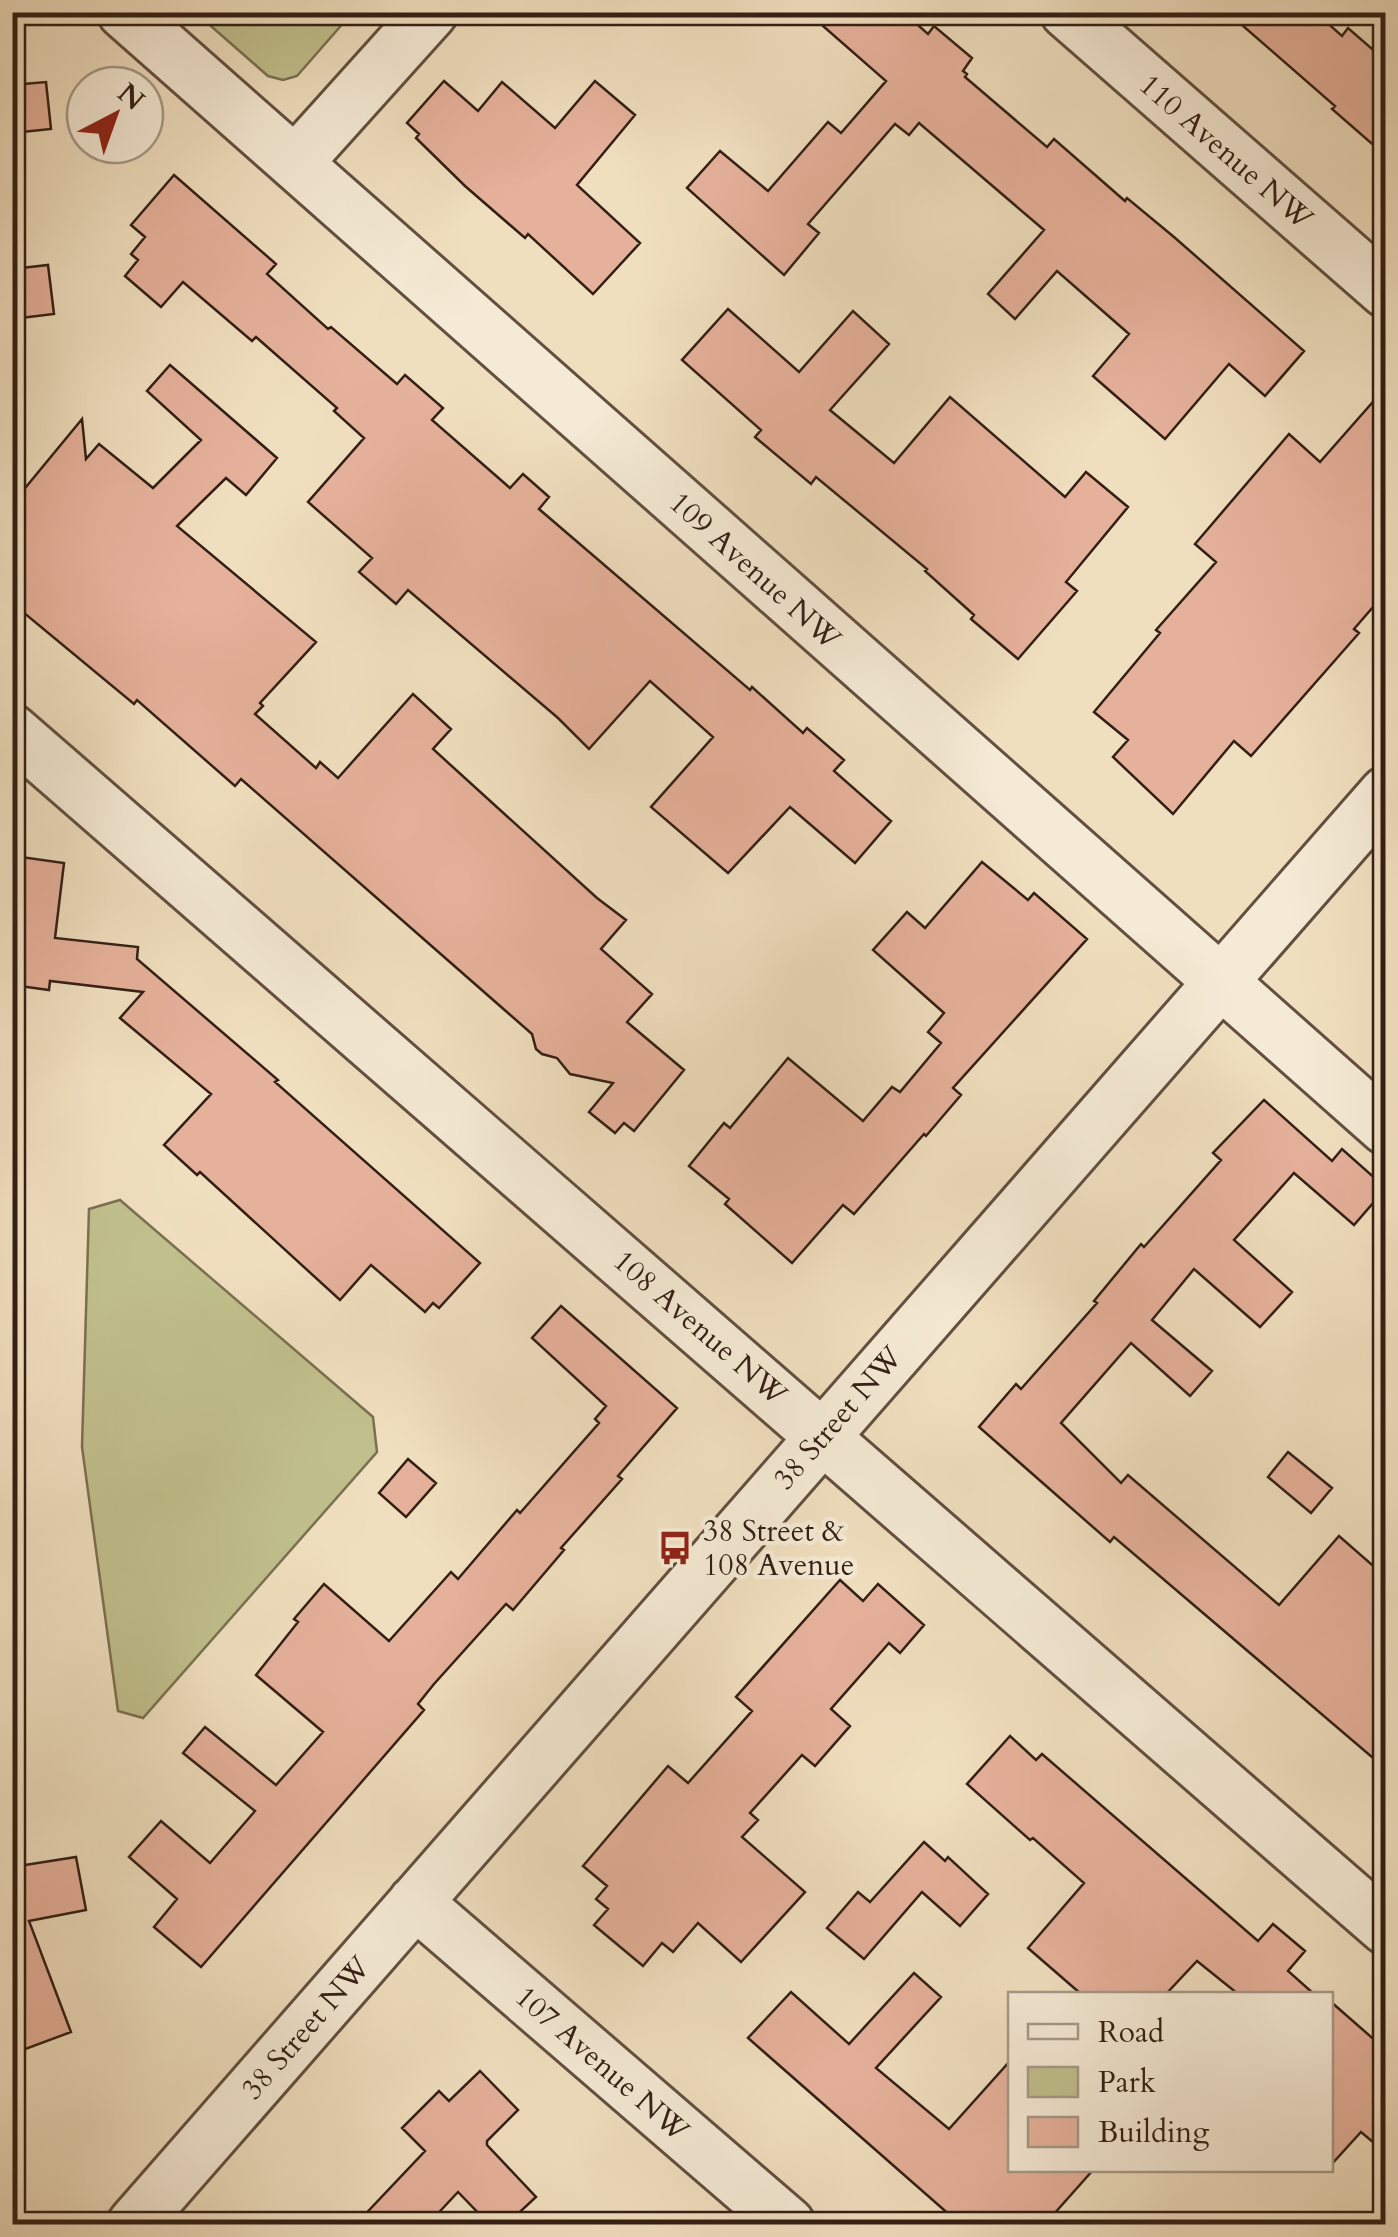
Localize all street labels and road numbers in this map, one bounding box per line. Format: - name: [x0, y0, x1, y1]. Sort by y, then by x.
- street label: 110 Avenue NW: [1130, 65, 1322, 240]
- street label: 109 Avenue NW: [660, 483, 850, 660]
- street label: 108 Avenue NW: [604, 1241, 796, 1416]
- street label: 38 Street NW: [764, 1337, 912, 1499]
- street label: 38 Street NW: [232, 1947, 380, 2109]
- street label: 107 Avenue NW: [506, 1977, 698, 2152]

